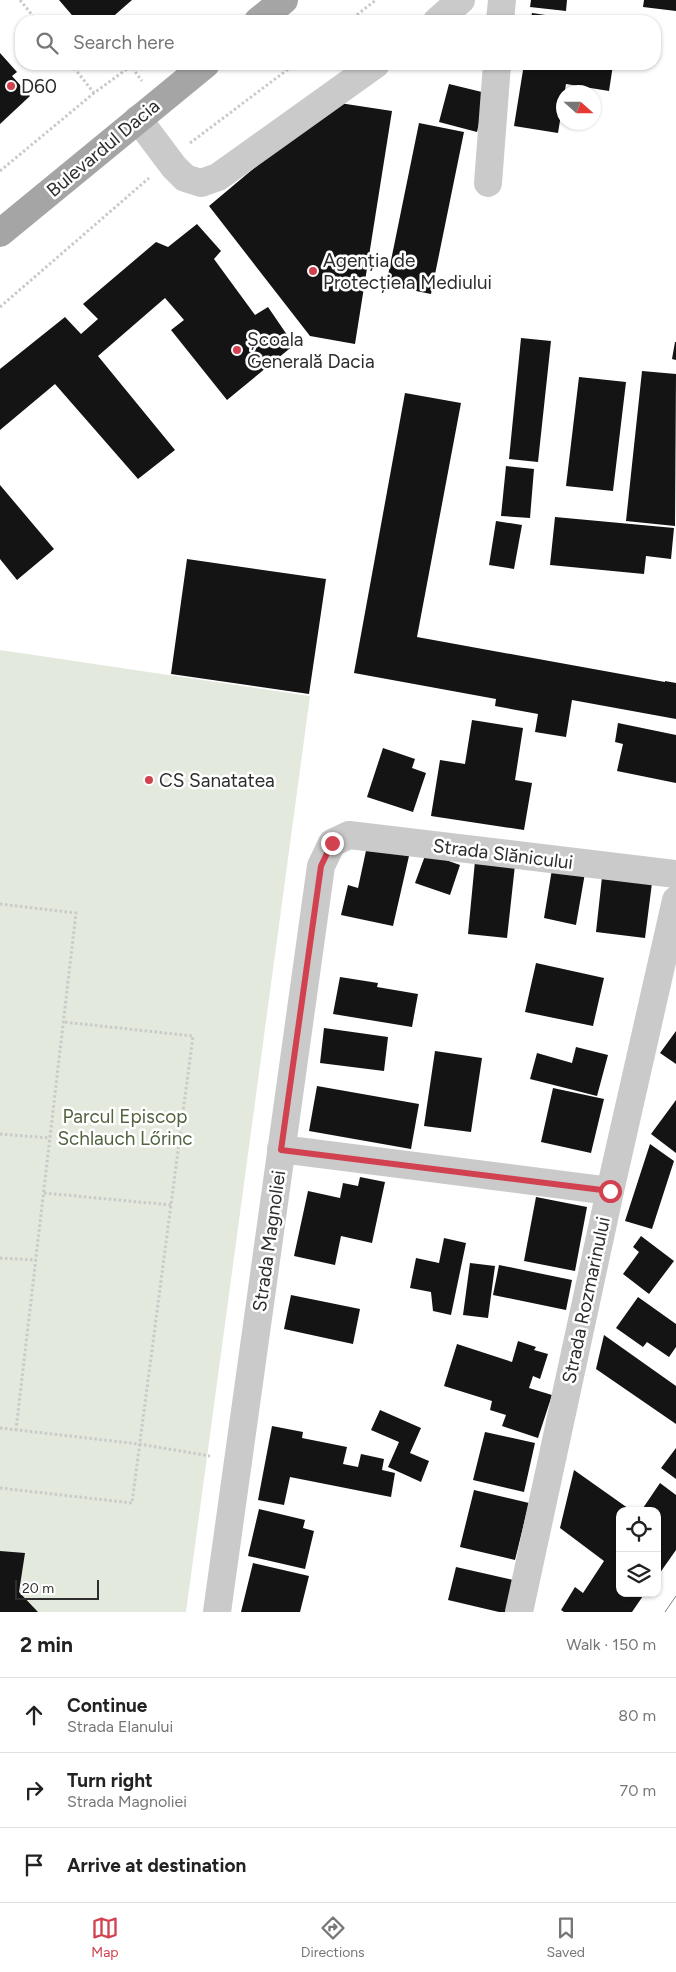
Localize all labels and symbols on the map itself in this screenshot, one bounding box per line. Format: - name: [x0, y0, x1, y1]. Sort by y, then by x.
- place label: D60: [21, 75, 57, 98]
- marker: D60: [5, 80, 17, 92]
- north arrow: [556, 85, 601, 130]
- street label: Bulevardul Dacia: [42, 94, 164, 202]
- place label: Agenția de Protecție a Mediului: [323, 249, 492, 294]
- marker: Agenția de Protecție a Mediului: [307, 265, 319, 277]
- place label: Școala Generală Dacia: [247, 328, 375, 373]
- marker: Școala Generală Dacia: [231, 344, 243, 356]
- place label: CS Sanatatea: [159, 769, 275, 792]
- marker: CS Sanatatea: [143, 774, 155, 786]
- route end: [321, 832, 344, 855]
- street label: Strada Slănicului: [432, 834, 574, 874]
- park label: Parcul Episcop Schlauch Lőrinc: [57, 1105, 193, 1150]
- street label: Strada Magnoliei: [248, 1169, 290, 1313]
- route start: [599, 1180, 622, 1203]
- street label: Strada Rozmarinului: [557, 1215, 615, 1385]
- scale bar: [15, 1577, 99, 1600]

